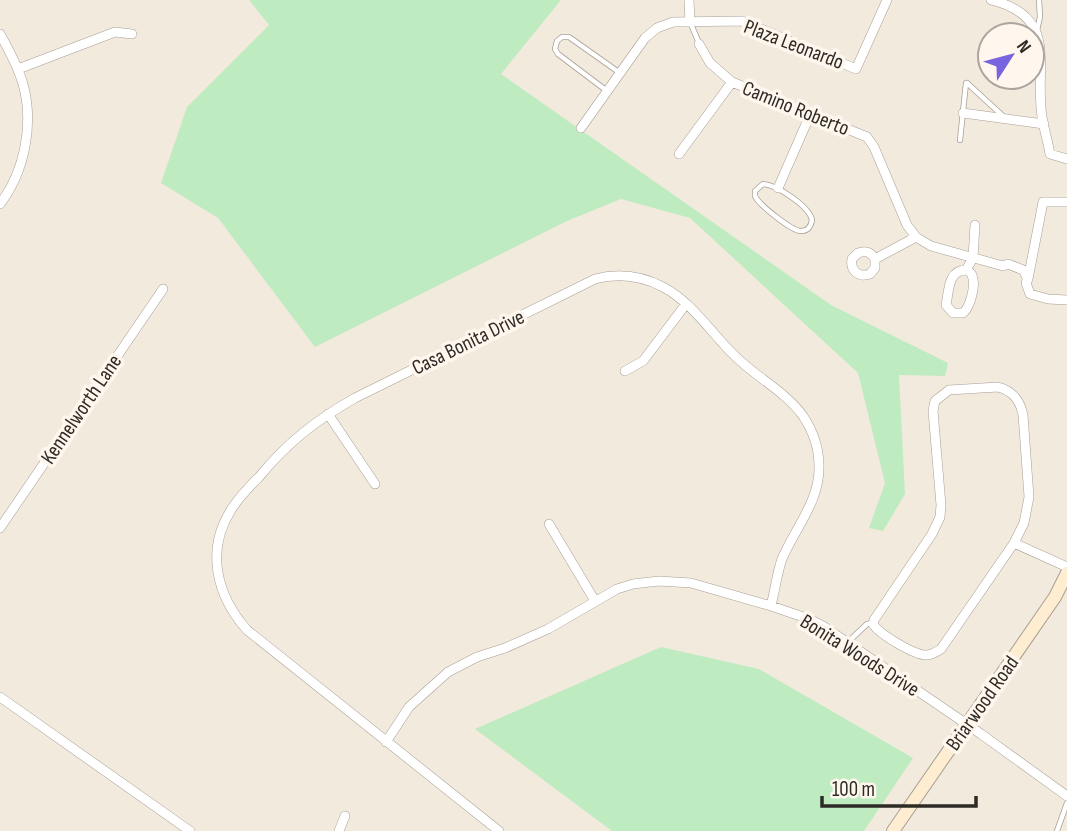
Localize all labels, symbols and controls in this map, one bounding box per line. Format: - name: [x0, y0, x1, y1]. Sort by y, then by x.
- street label: Plaza Leonardo: [740, 14, 847, 75]
- north arrow: [976, 21, 1046, 91]
- text: N: [1011, 36, 1036, 58]
- street label: Camino Roberto: [739, 76, 853, 141]
- street label: Casa Bonita Drive: [408, 304, 529, 380]
- street label: Kennelworth Lane: [36, 350, 127, 469]
- street label: Bonita Woods Drive: [796, 609, 924, 702]
- street label: Briarwood Road: [941, 651, 1024, 755]
- scale bar: [822, 764, 976, 808]
- text: 100 m: [832, 777, 875, 802]

